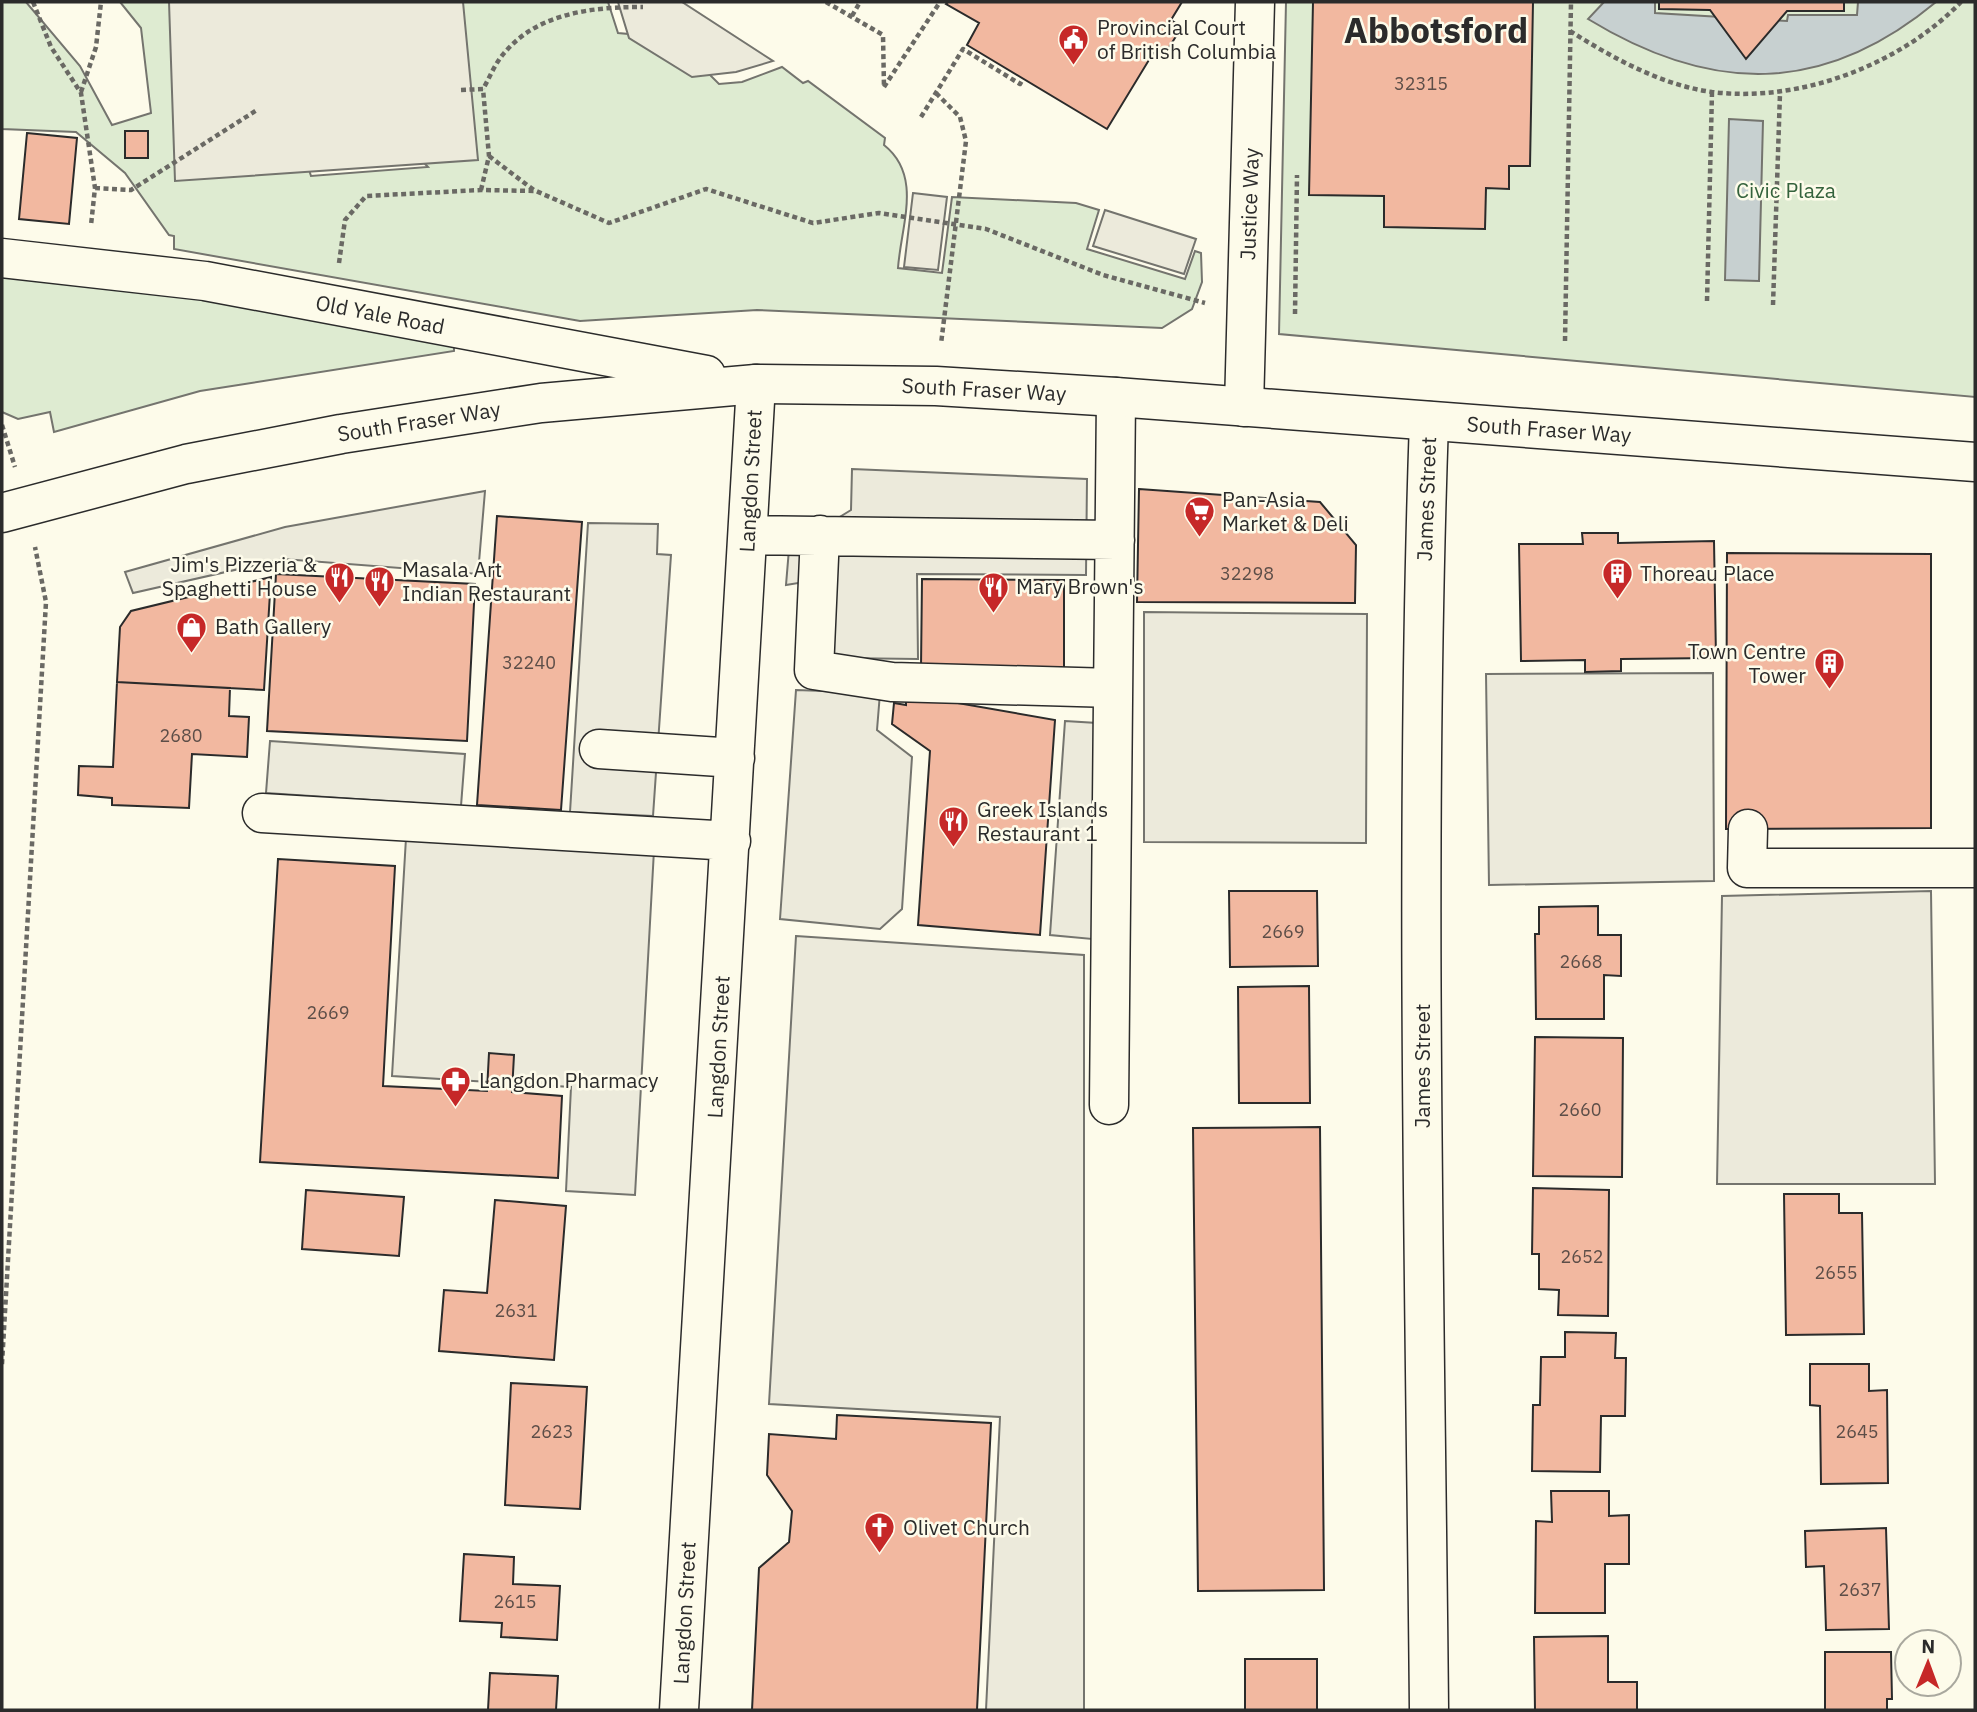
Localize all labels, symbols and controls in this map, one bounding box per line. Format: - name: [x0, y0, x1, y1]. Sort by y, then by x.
- district label: Abbotsford: [1344, 7, 1528, 53]
- place label: Provincial Court of British Columbia: [1097, 13, 1276, 65]
- public building icon: Provincial Court of British Columbia: [1057, 23, 1091, 67]
- house number: 32315: [1394, 72, 1448, 95]
- street label: Justice Way: [1233, 147, 1265, 261]
- park label: Civic Plaza: [1736, 176, 1836, 204]
- street label: Old Yale Road: [313, 288, 447, 340]
- street label: South Fraser Way: [901, 371, 1068, 407]
- street label: South Fraser Way: [335, 394, 503, 448]
- street label: Langdon Street: [732, 409, 768, 553]
- street label: South Fraser Way: [1466, 409, 1633, 449]
- street label: James Street: [1410, 436, 1442, 562]
- place label: Pan-Asia Market & Deli: [1222, 485, 1349, 537]
- supermarket icon: Pan-Asia Market & Deli: [1182, 495, 1216, 539]
- place label: Jim's Pizzeria & Spaghetti House: [162, 550, 317, 602]
- place label: Masala Art Indian Restaurant: [402, 555, 571, 607]
- building icon: Thoreau Place: [1600, 557, 1634, 601]
- place label: Thoreau Place: [1640, 559, 1775, 587]
- restaurant icon: Jim's Pizzeria & Spaghetti House: [323, 560, 357, 604]
- house number: 32298: [1220, 562, 1274, 585]
- restaurant icon: Masala Art Indian Restaurant: [362, 565, 396, 609]
- restaurant icon: Mary Brown's: [976, 570, 1010, 614]
- place label: Mary Brown's: [1016, 572, 1144, 600]
- shop icon: Bath Gallery: [175, 610, 209, 654]
- place label: Bath Gallery: [215, 612, 332, 640]
- place label: Town Centre Tower: [1688, 637, 1806, 689]
- building icon: Town Centre Tower: [1812, 647, 1846, 691]
- house number: 32240: [502, 651, 556, 674]
- house number: 2680: [159, 724, 203, 747]
- place label: Greek Islands Restaurant 1: [977, 795, 1108, 847]
- restaurant icon: Greek Islands Restaurant 1: [937, 805, 971, 849]
- house number: 2669: [1261, 920, 1305, 943]
- house number: 2668: [1559, 950, 1603, 973]
- street label: Langdon Street: [700, 975, 736, 1119]
- house number: 2669: [306, 1001, 350, 1024]
- street label: James Street: [1408, 1004, 1436, 1128]
- pharmacy icon: Langdon Pharmacy: [439, 1064, 473, 1108]
- place label: Langdon Pharmacy: [479, 1066, 659, 1094]
- house number: 2660: [1558, 1098, 1602, 1121]
- house number: 2652: [1560, 1245, 1604, 1268]
- house number: 2655: [1814, 1261, 1858, 1284]
- house number: 2631: [494, 1299, 538, 1322]
- house number: 2623: [530, 1420, 574, 1443]
- house number: 2645: [1835, 1420, 1879, 1443]
- church icon: Olivet Church: [863, 1511, 897, 1555]
- place label: Olivet Church: [903, 1513, 1030, 1541]
- street label: Langdon Street: [666, 1541, 702, 1685]
- house number: 2637: [1838, 1578, 1882, 1601]
- house number: 2615: [493, 1590, 537, 1613]
- north arrow: [1893, 1628, 1963, 1698]
- text: N: [1921, 1634, 1935, 1658]

